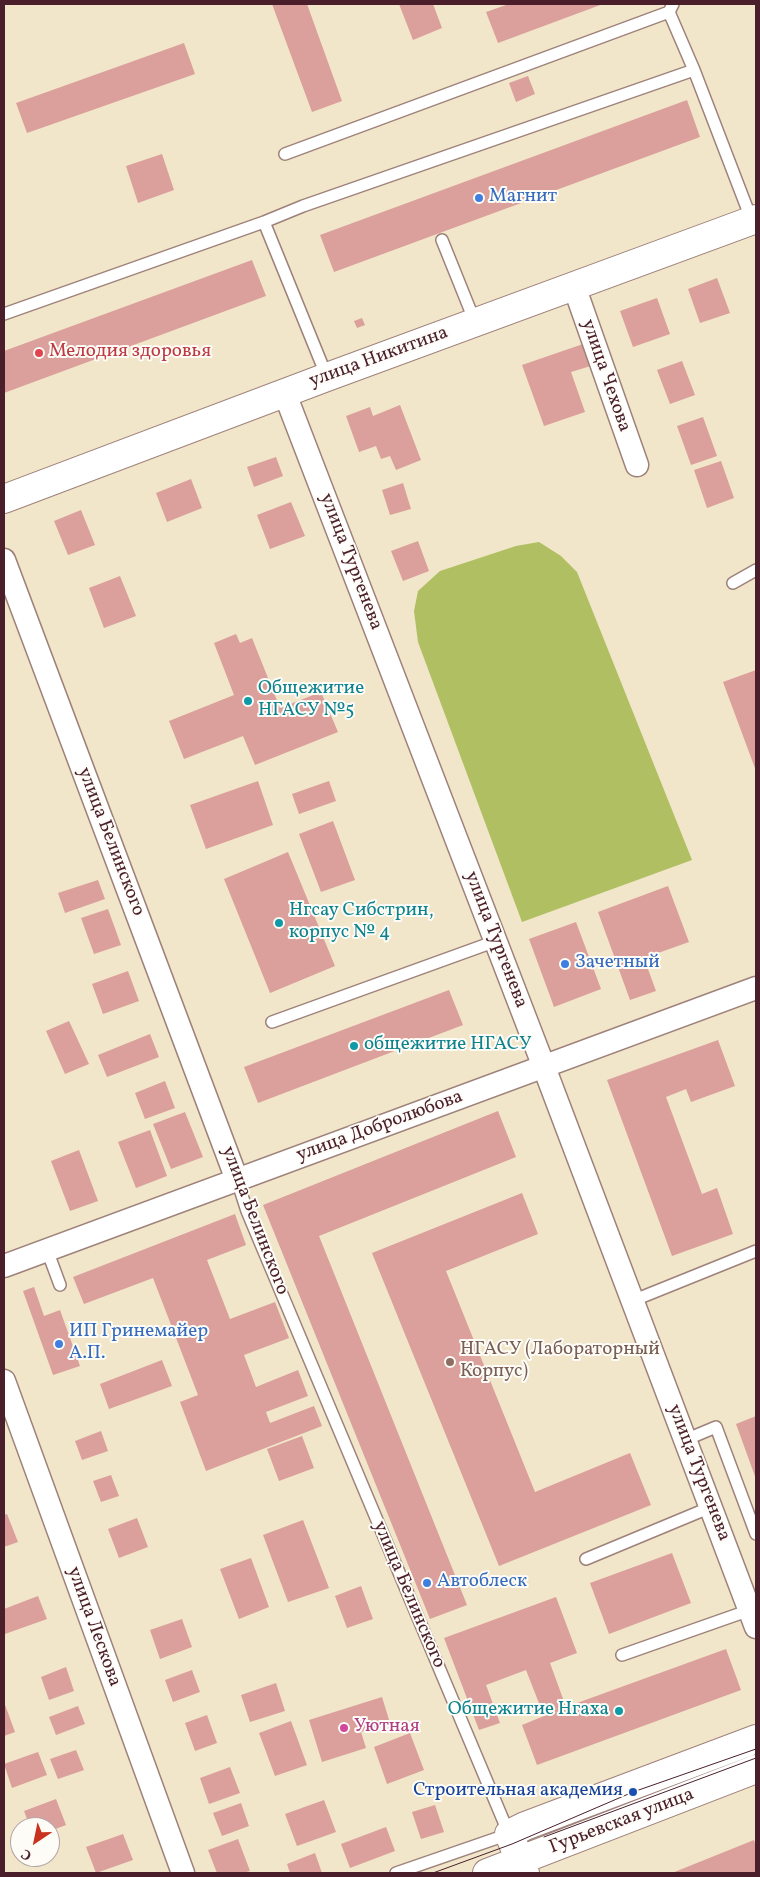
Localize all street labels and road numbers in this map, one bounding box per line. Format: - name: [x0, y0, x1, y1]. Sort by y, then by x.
- street label: улица Чехова: [575, 317, 635, 435]
- street label: улица Никитина: [306, 322, 452, 394]
- street label: улица Тургенева: [313, 490, 387, 634]
- street label: улица Белинского: [71, 764, 149, 920]
- street label: улица Тургенева: [458, 868, 532, 1012]
- street label: улица Добролюбова: [294, 1086, 466, 1168]
- street label: улица Белинского: [215, 1143, 293, 1299]
- street label: улица Тургенева: [661, 1401, 735, 1545]
- street label: улица Белинского: [367, 1518, 449, 1672]
- street label: улица Лескова: [61, 1564, 125, 1690]
- street label: Гурьевская улица: [546, 1784, 698, 1860]

